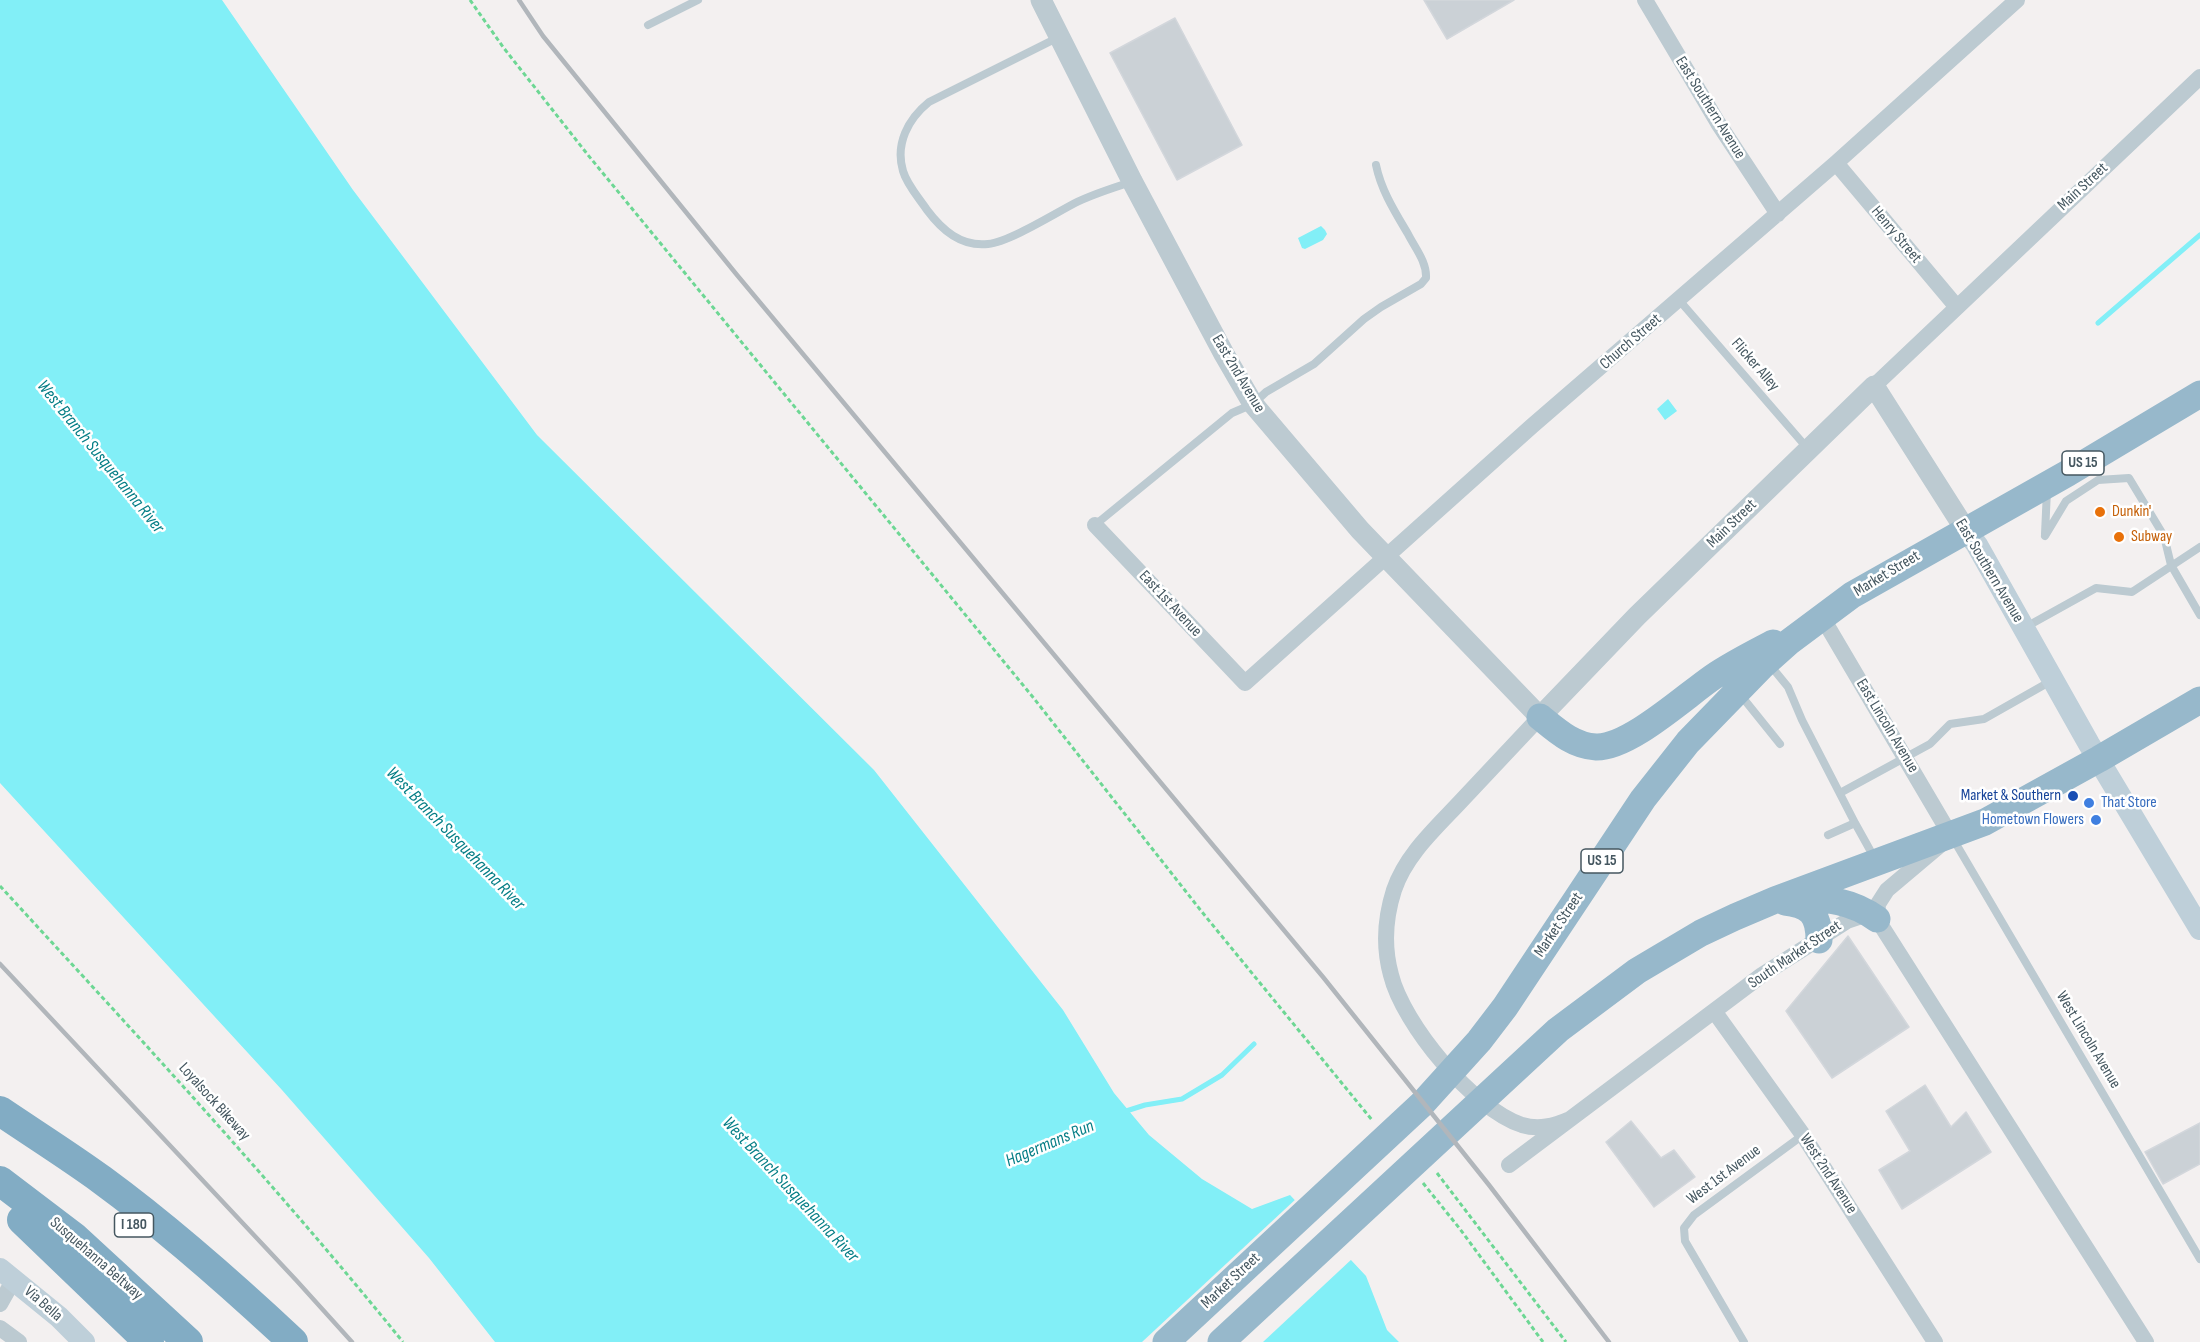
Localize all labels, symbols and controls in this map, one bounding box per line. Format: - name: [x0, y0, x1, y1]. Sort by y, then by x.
- street label: East Southern Avenue: [1671, 53, 1749, 163]
- street label: Main Street: [2054, 159, 2112, 215]
- street label: Henry Street: [1867, 203, 1925, 267]
- street label: Church Street: [1596, 310, 1666, 374]
- street label: East 2nd Avenue: [1207, 332, 1269, 416]
- street label: Flicker Alley: [1727, 335, 1783, 395]
- water label: West Branch Susquehanna River: [32, 376, 168, 538]
- road number: US 15: [2062, 451, 2104, 475]
- street label: Main Street: [1703, 496, 1761, 552]
- place label: Dunkin': [2112, 502, 2151, 522]
- marker: Dunkin': [2093, 505, 2107, 519]
- street label: East Southern Avenue: [1951, 516, 2027, 626]
- place label: Subway: [2131, 527, 2172, 547]
- marker: Subway: [2112, 530, 2126, 544]
- street label: Market Street: [1850, 547, 1924, 601]
- street label: East 1st Avenue: [1134, 567, 1206, 641]
- street label: East Lincoln Avenue: [1852, 676, 1922, 776]
- water label: West Branch Susquehanna River: [381, 763, 529, 915]
- place label: Market & Southern: [1961, 786, 2061, 806]
- marker: Market & Southern: [2066, 789, 2080, 803]
- place label: That Store: [2101, 793, 2157, 813]
- marker: That Store: [2082, 796, 2096, 810]
- place label: Hometown Flowers: [1982, 810, 2084, 830]
- marker: Hometown Flowers: [2089, 813, 2103, 827]
- road number: US 15: [1581, 849, 1623, 873]
- street label: Market Street: [1530, 889, 1588, 961]
- street label: South Market Street: [1745, 917, 1845, 993]
- street label: West Lincoln Avenue: [2051, 988, 2125, 1092]
- street label: Loyalsock Bikeway: [174, 1059, 254, 1145]
- water label: West Branch Susquehanna River: [717, 1113, 863, 1267]
- water label: Hagermans Run: [1003, 1116, 1097, 1172]
- street label: West 2nd Avenue: [1795, 1130, 1861, 1218]
- street label: West 1st Avenue: [1683, 1141, 1765, 1209]
- street label: Susquehanna Beltway: [46, 1213, 146, 1305]
- road number: I 180: [114, 1213, 154, 1237]
- street label: Market Street: [1198, 1249, 1264, 1313]
- street label: Via Bella: [20, 1282, 66, 1326]

